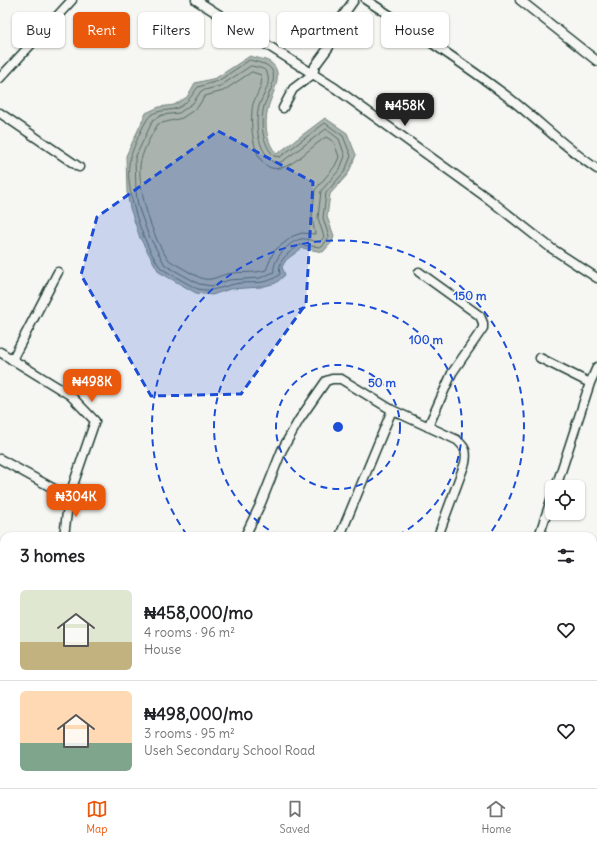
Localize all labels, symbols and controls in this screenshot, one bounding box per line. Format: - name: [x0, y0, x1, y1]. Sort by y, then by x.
- chip: Buy: [12, 12, 65, 48]
- chip: Rent: [73, 12, 130, 48]
- chip: Filters: [138, 12, 204, 48]
- chip: New: [212, 12, 269, 48]
- chip: Apartment: [277, 12, 373, 48]
- chip: House: [381, 12, 449, 48]
- pin: ₦458K: [377, 93, 433, 127]
- text: ₦458K: [385, 97, 425, 114]
- text: 150 m: [454, 288, 487, 303]
- text: 100 m: [409, 332, 443, 347]
- pin: ₦498K: [64, 369, 120, 403]
- text: ₦498K: [72, 373, 112, 390]
- text: 50 m: [368, 375, 397, 390]
- centre of rings: [331, 420, 345, 434]
- map controls: [545, 480, 585, 520]
- button: locate: [545, 480, 585, 520]
- pin: ₦304K: [48, 484, 104, 518]
- text: ₦304K: [56, 488, 96, 505]
- text: 3 homes: [20, 545, 85, 567]
- icon: filters: [555, 545, 577, 567]
- text: ₦458,000/mo: [144, 602, 253, 624]
- icon: home: [52, 606, 100, 654]
- icon: heart: [555, 619, 577, 641]
- text: 4 rooms · 96 m²: [144, 624, 235, 641]
- text: House: [144, 641, 181, 658]
- text: ₦498,000/mo: [144, 703, 253, 725]
- icon: home: [52, 707, 100, 755]
- icon: heart: [555, 720, 577, 742]
- text: 3 rooms · 95 m²: [144, 725, 235, 742]
- text: Useh Secondary School Road: [144, 742, 315, 759]
- tab: Map: [86, 798, 108, 836]
- tab: Saved: [280, 798, 310, 836]
- tab: Home: [481, 798, 511, 836]

